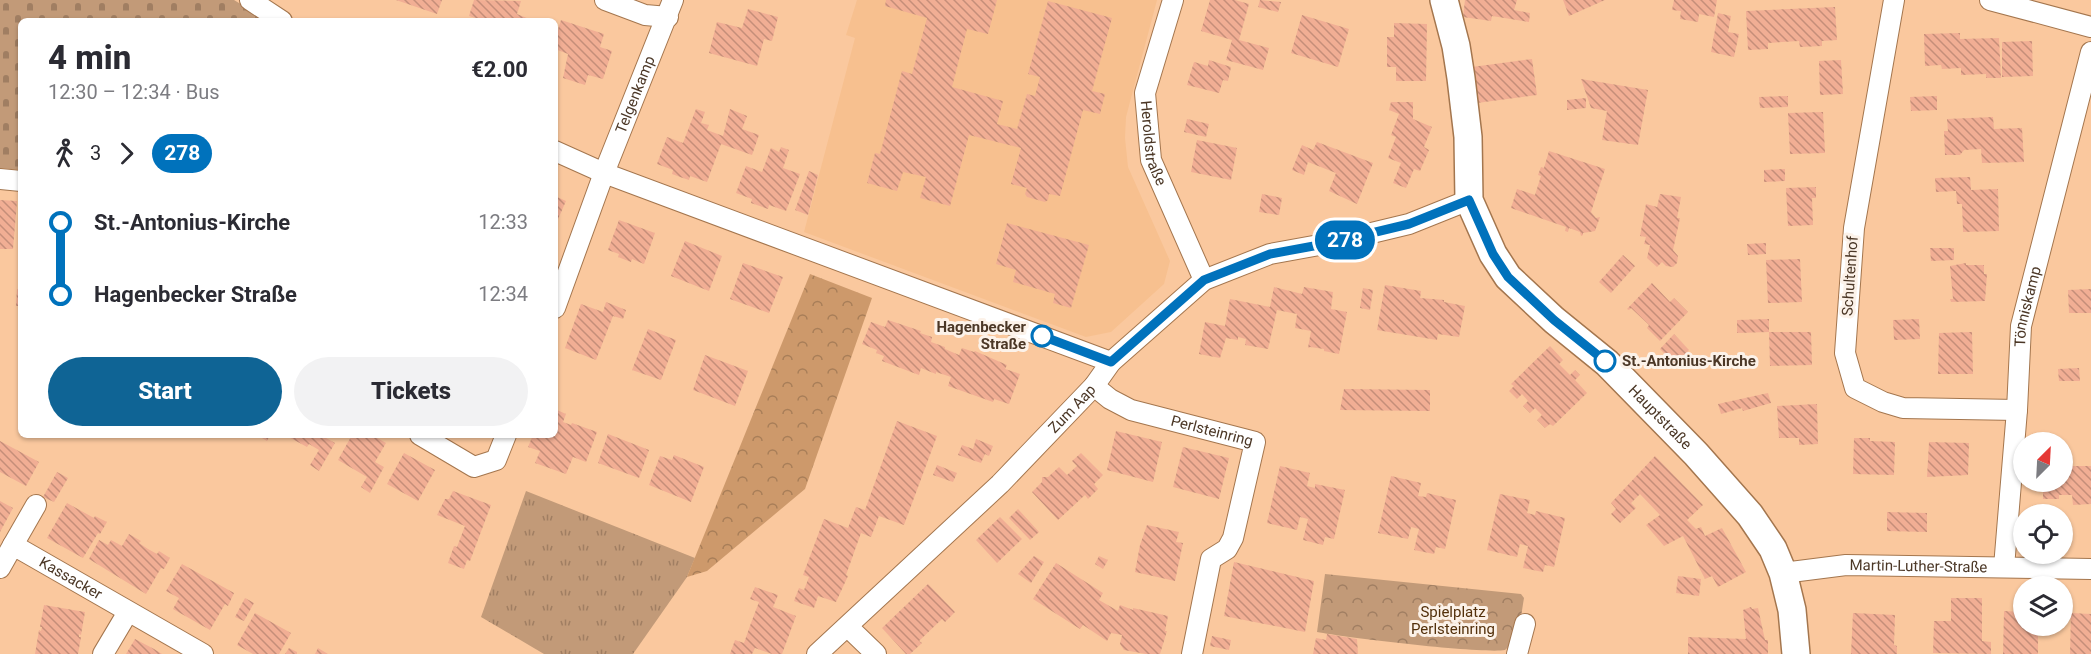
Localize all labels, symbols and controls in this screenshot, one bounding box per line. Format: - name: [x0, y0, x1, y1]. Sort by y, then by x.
- text: 4 min: [48, 38, 131, 77]
- street label: Telgenkamp: [612, 53, 659, 136]
- text: €2.00: [471, 57, 528, 82]
- text: 12:30 – 12:34 · Bus: [48, 80, 220, 104]
- street label: Heroldstraße: [1137, 100, 1170, 188]
- icon: walk: [48, 137, 81, 170]
- icon: forward: [110, 137, 143, 170]
- text: 3: [90, 141, 101, 165]
- text: 278: [164, 141, 200, 165]
- text: St.-Antonius-Kirche: [94, 210, 290, 235]
- text: 12:33: [478, 210, 528, 234]
- line badge: 278: [1310, 220, 1380, 260]
- text: 278: [1327, 228, 1363, 252]
- street label: Schultenhof: [1838, 235, 1862, 317]
- street label: Tönniskamp: [2011, 264, 2045, 347]
- text: Hagenbecker Straße: [94, 282, 297, 307]
- text: 12:34: [478, 282, 528, 306]
- place label: Hagenbecker Straße: [936, 318, 1027, 353]
- marker: Hagenbecker Straße: [1031, 325, 1053, 347]
- marker: St.-Antonius-Kirche: [1594, 350, 1616, 372]
- place label: St.-Antonius-Kirche: [1622, 352, 1756, 370]
- button: Start: [48, 357, 282, 426]
- button: Tickets: [294, 357, 528, 426]
- street label: Zum Aap: [1045, 381, 1100, 437]
- street label: Hauptstraße: [1625, 381, 1696, 453]
- street label: Perlsteinring: [1169, 412, 1255, 450]
- north arrow: [2013, 432, 2073, 492]
- map controls: [2013, 432, 2073, 636]
- button: locate: [2013, 504, 2073, 564]
- street label: Kassacker: [36, 553, 105, 603]
- street label: Martin-Luther-Straße: [1849, 556, 1988, 576]
- button: layers: [2013, 576, 2073, 636]
- park label: Spielplatz Perlsteinring: [1411, 603, 1495, 638]

